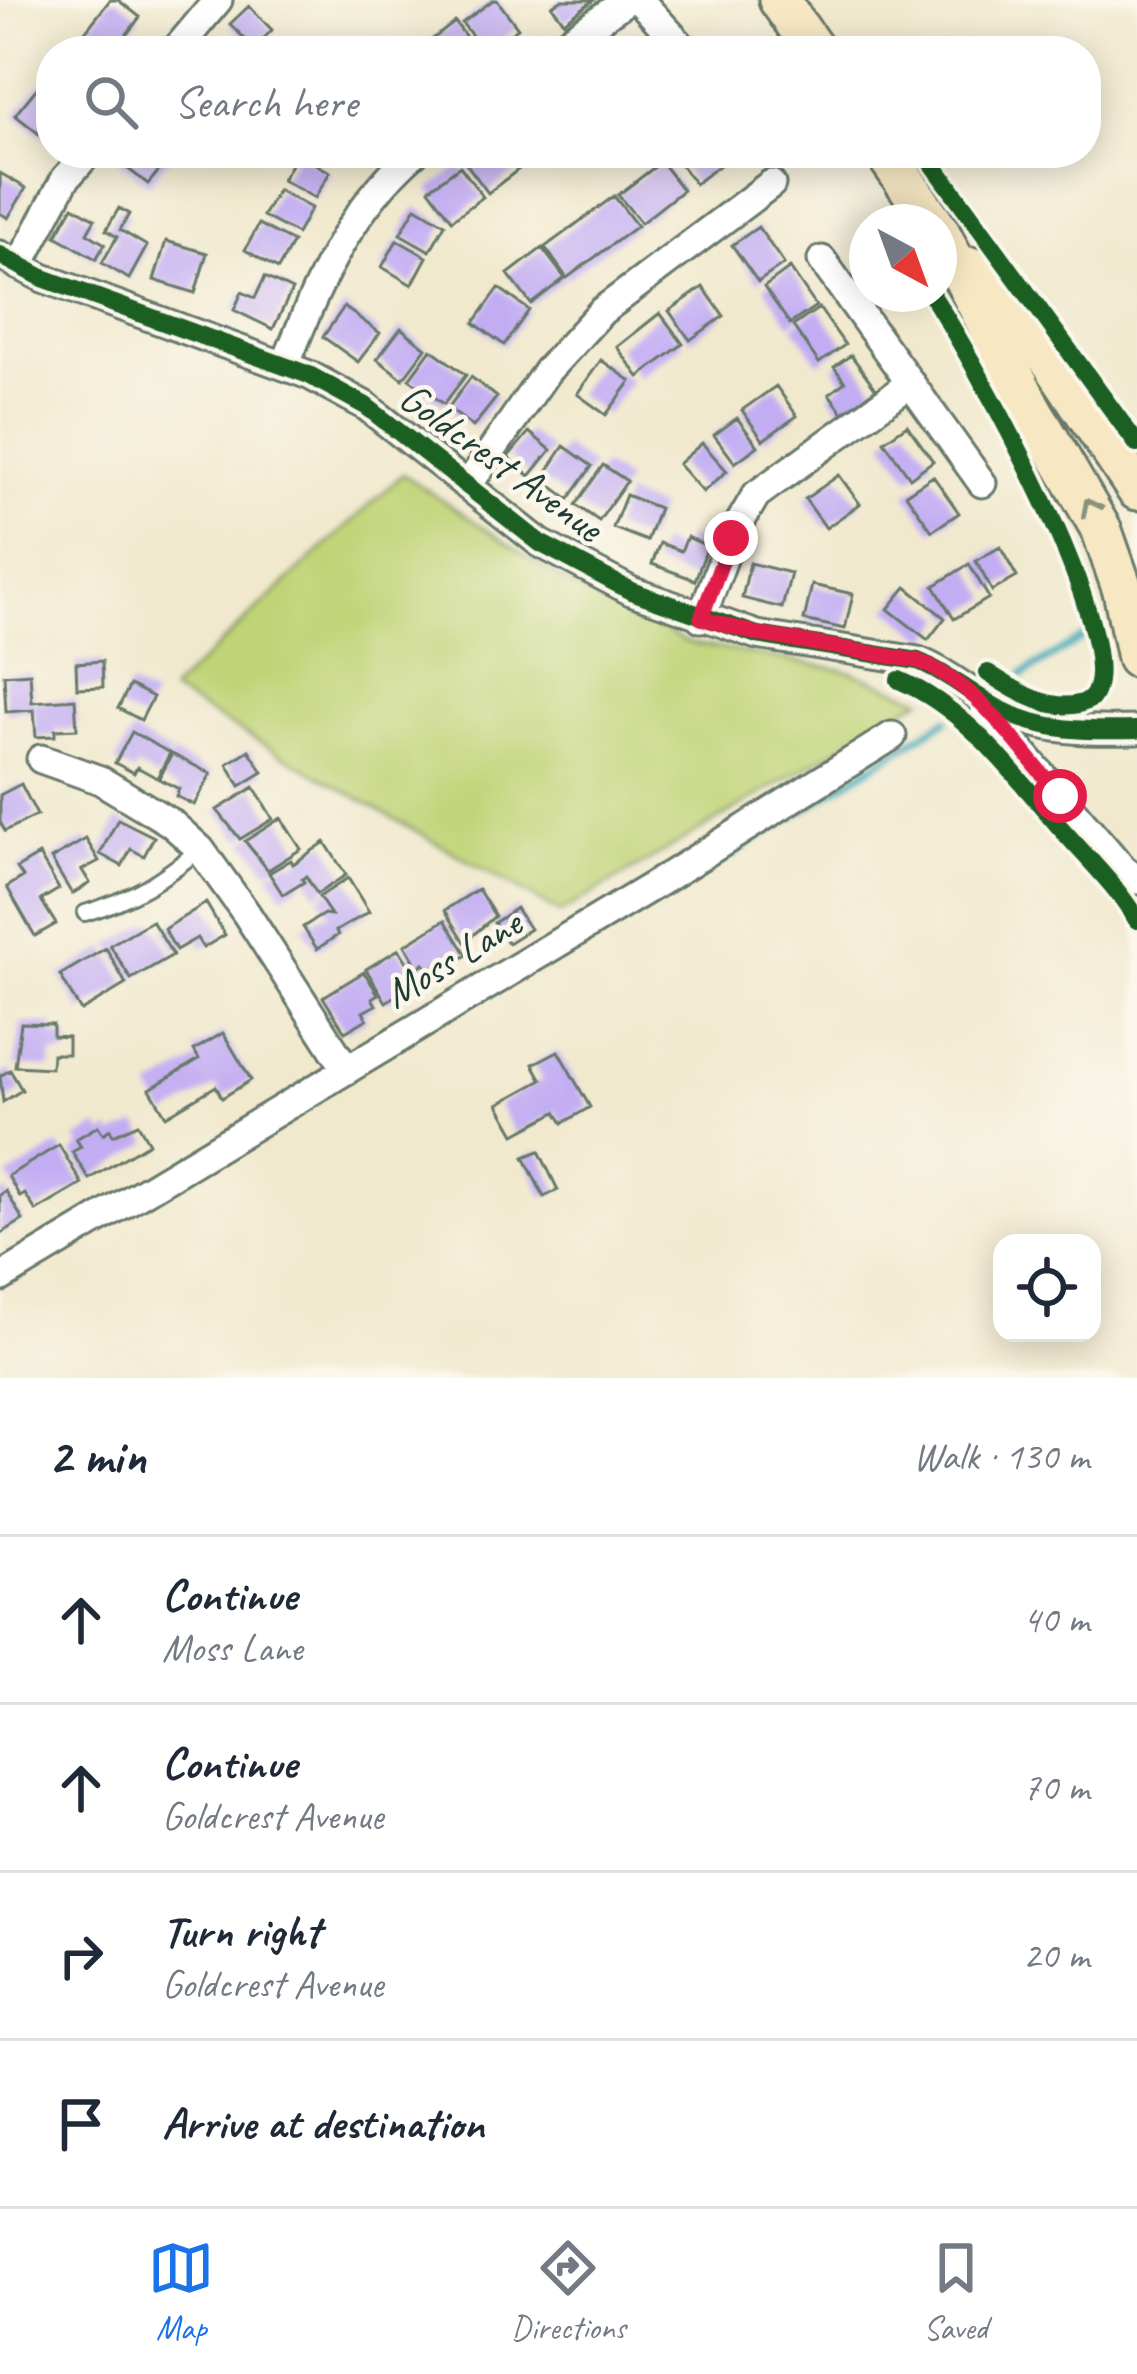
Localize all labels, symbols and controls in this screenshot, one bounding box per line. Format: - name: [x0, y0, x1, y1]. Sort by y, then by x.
- search box: [36, 36, 1101, 168]
- icon: search: [78, 69, 144, 135]
- text: Search here: [174, 74, 357, 131]
- north arrow: [849, 204, 957, 312]
- street label: Goldcrest Avenue: [389, 371, 615, 555]
- one-way arrow: [1081, 498, 1105, 519]
- route end: [704, 511, 758, 565]
- route start: [1033, 769, 1087, 823]
- street label: Moss Lane: [374, 895, 533, 1020]
- map controls: [993, 1234, 1101, 1342]
- button: locate: [993, 1234, 1101, 1342]
- text: 2 min: [48, 1424, 146, 1488]
- text: Walk · 130 m: [913, 1432, 1089, 1481]
- text: Continue: [162, 1567, 296, 1624]
- icon: ahead: [48, 1587, 114, 1653]
- text: 40 m: [1023, 1595, 1089, 1644]
- text: Moss Lane: [162, 1624, 302, 1673]
- text: Continue: [162, 1735, 296, 1792]
- icon: ahead: [48, 1755, 114, 1821]
- text: 70 m: [1023, 1763, 1089, 1812]
- text: Goldcrest Avenue: [162, 1792, 383, 1841]
- text: Turn right: [162, 1903, 320, 1960]
- icon: right: [48, 1923, 114, 1989]
- text: 20 m: [1023, 1931, 1089, 1980]
- text: Goldcrest Avenue: [162, 1960, 383, 2009]
- icon: arrive: [48, 2091, 114, 2157]
- text: Arrive at destination: [162, 2095, 484, 2152]
- tab: Map: [148, 2235, 214, 2349]
- tab: Directions: [511, 2235, 626, 2349]
- tab: Saved: [923, 2235, 989, 2349]

